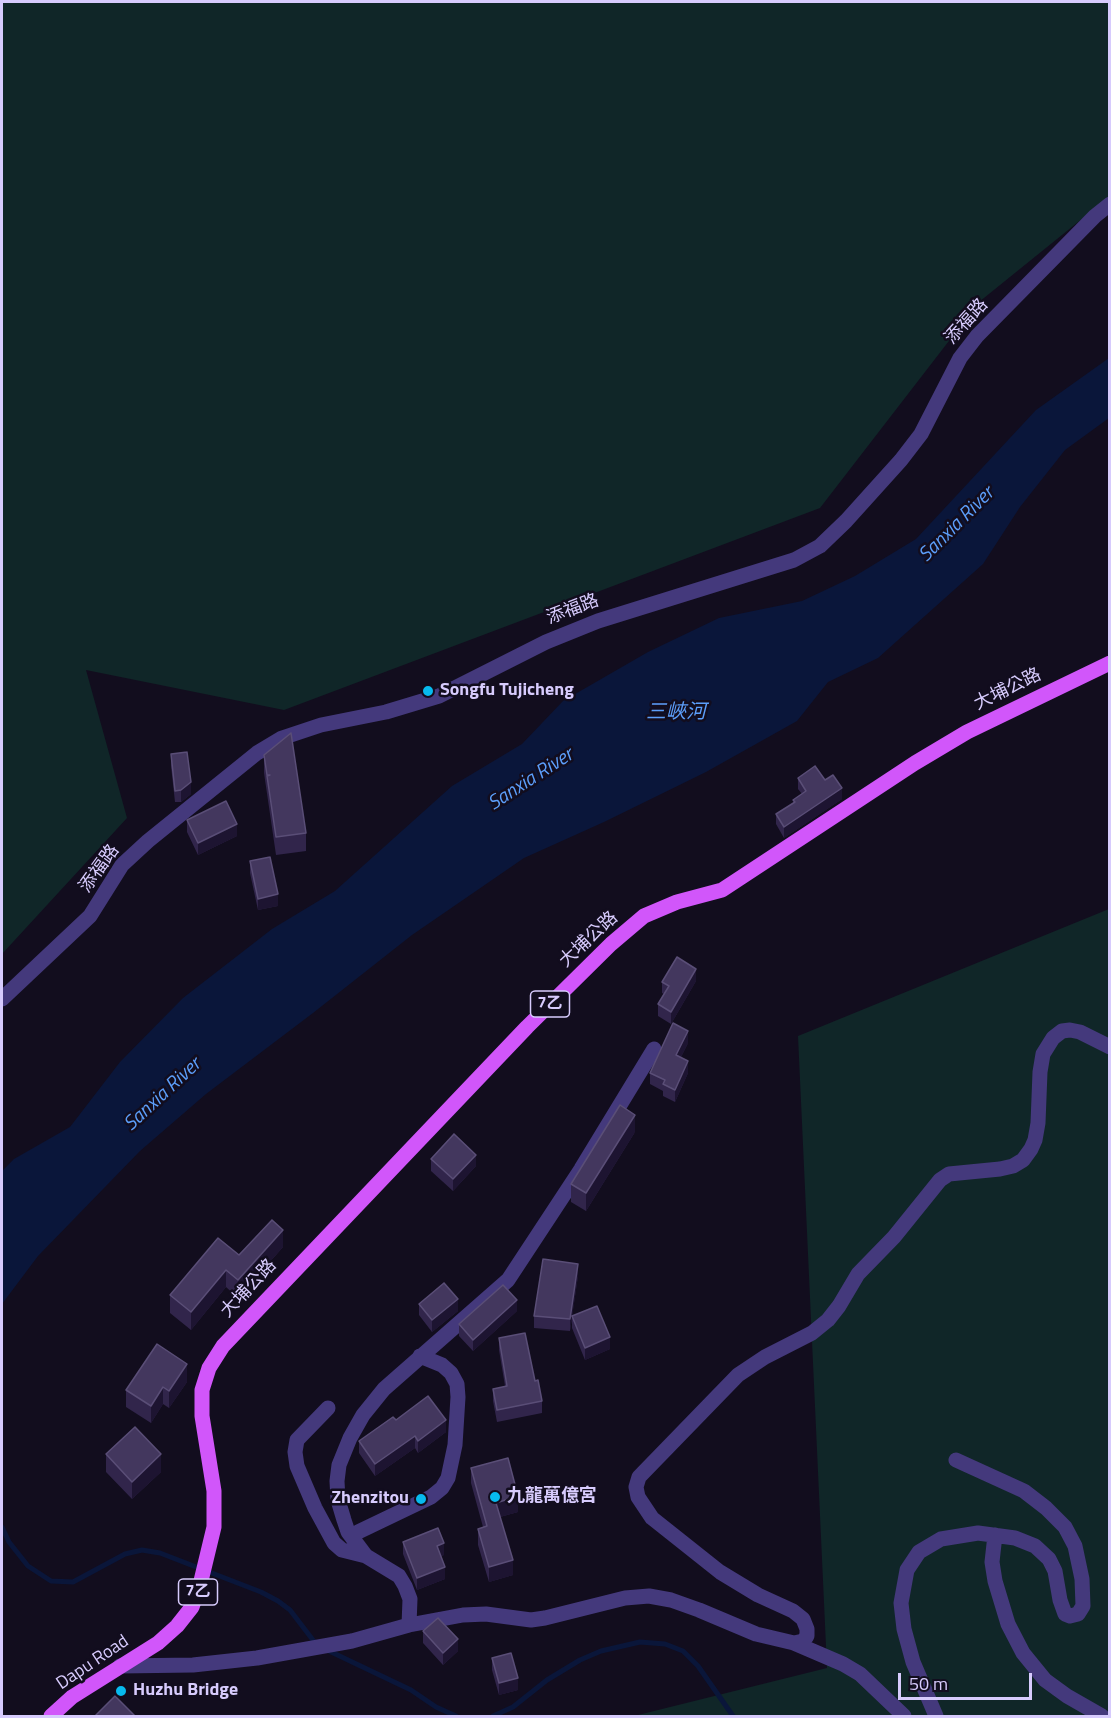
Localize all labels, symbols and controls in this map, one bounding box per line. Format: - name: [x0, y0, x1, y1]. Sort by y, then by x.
- street label: 添福路: [941, 295, 993, 349]
- water label: Sanxia River: [914, 482, 1000, 568]
- street label: 添福路: [544, 590, 602, 630]
- street label: 大埔公路: [971, 665, 1045, 715]
- place label: Songfu Tujicheng: [440, 680, 574, 702]
- marker: Songfu Tujicheng: [421, 684, 435, 698]
- water label: 三峽河: [646, 701, 706, 725]
- water label: Sanxia River: [484, 744, 578, 816]
- street label: 添福路: [75, 841, 125, 897]
- street label: 大埔公路: [555, 908, 623, 972]
- road number: 7乙: [530, 991, 570, 1017]
- water label: Sanxia River: [119, 1053, 207, 1137]
- street label: 大埔公路: [217, 1255, 281, 1323]
- place label: 九龍萬億宮: [507, 1486, 597, 1508]
- place label: Zhenzitou: [331, 1488, 409, 1510]
- marker: 九龍萬億宮: [488, 1490, 502, 1504]
- marker: Zhenzitou: [414, 1492, 428, 1506]
- road number: 7乙: [178, 1579, 218, 1605]
- street label: Dapu Road: [53, 1631, 133, 1695]
- scale bar: [901, 1661, 1034, 1699]
- text: 50 m: [909, 1670, 948, 1697]
- place label: Huzhu Bridge: [133, 1680, 238, 1702]
- marker: Huzhu Bridge: [114, 1684, 128, 1698]

